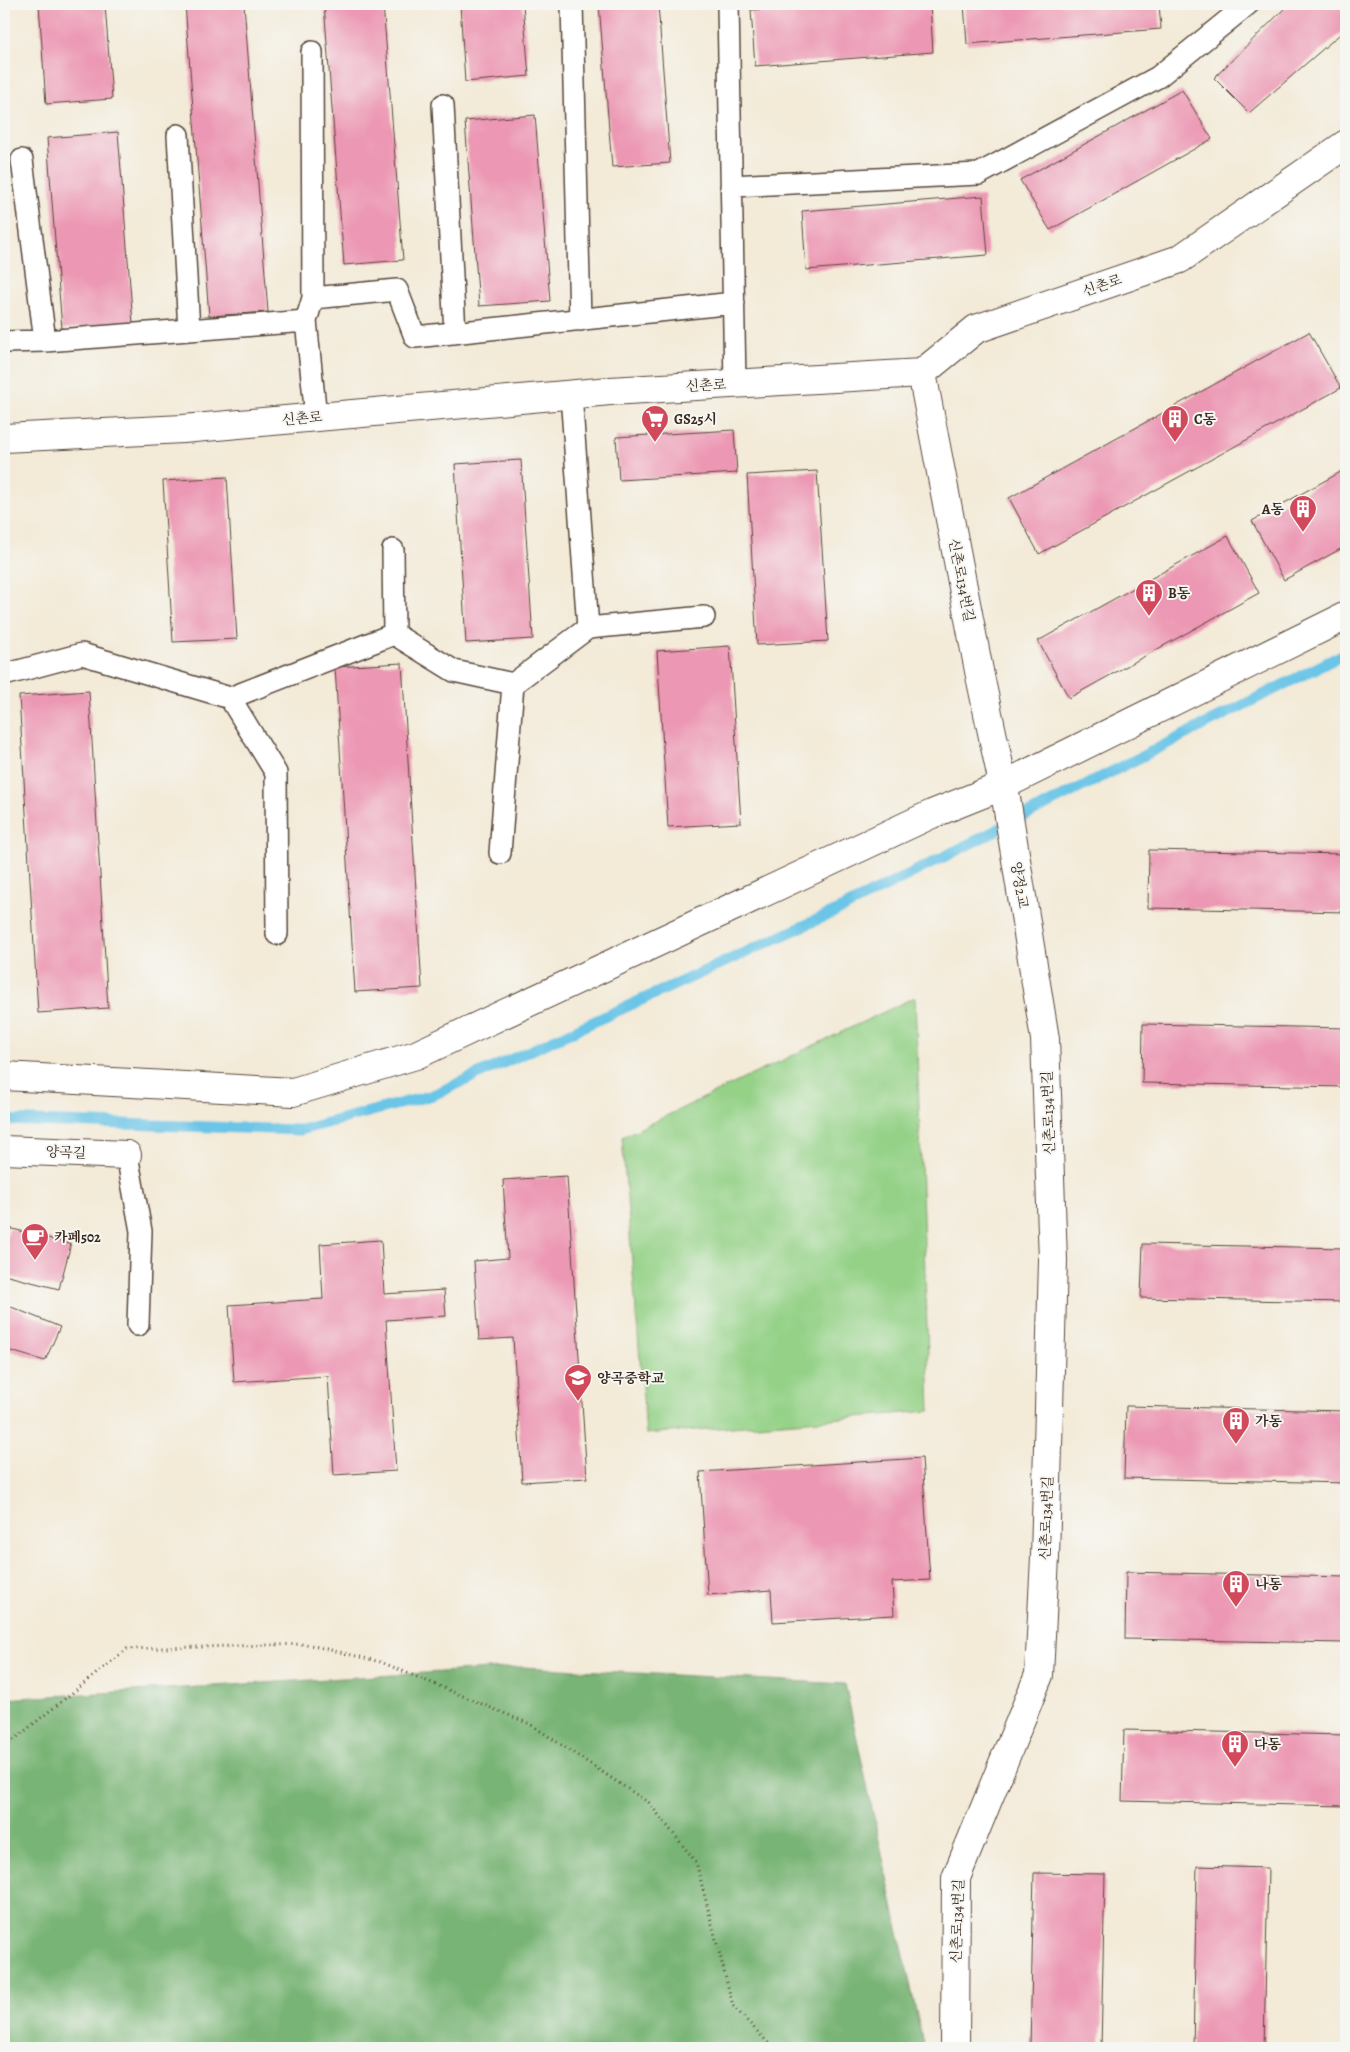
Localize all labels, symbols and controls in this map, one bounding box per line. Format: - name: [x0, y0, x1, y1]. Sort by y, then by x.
- street label: 신촌로: [1080, 270, 1125, 301]
- street label: 신촌로: [685, 375, 727, 396]
- supermarket icon: GS25시: [640, 404, 670, 443]
- building icon: C동: [1160, 404, 1190, 443]
- street label: 신촌로: [281, 407, 324, 430]
- place label: GS25시: [674, 410, 717, 429]
- place label: C동: [1194, 410, 1217, 429]
- building icon: A동: [1288, 494, 1318, 533]
- place label: A동: [1261, 500, 1284, 519]
- street label: 신촌로134번길: [944, 537, 979, 623]
- building icon: B동: [1134, 578, 1164, 617]
- place label: B동: [1168, 584, 1191, 603]
- street label: 양정2교: [1006, 860, 1033, 910]
- street label: 신촌로134번길: [1038, 1070, 1059, 1156]
- street label: 양곡길: [45, 1142, 87, 1163]
- cafe icon: 카페502: [20, 1222, 50, 1261]
- place label: 카페502: [54, 1228, 101, 1247]
- school or university icon: 양곡중학교: [563, 1363, 593, 1402]
- place label: 양곡중학교: [597, 1369, 665, 1388]
- building icon: 가동: [1221, 1406, 1251, 1445]
- place label: 가동: [1255, 1412, 1283, 1431]
- street label: 신촌로134번길: [1036, 1475, 1057, 1561]
- building icon: 나동: [1221, 1569, 1251, 1608]
- place label: 나동: [1255, 1575, 1283, 1594]
- building icon: 다동: [1220, 1729, 1250, 1768]
- place label: 다동: [1254, 1735, 1282, 1754]
- street label: 신촌로134번길: [947, 1878, 968, 1964]

